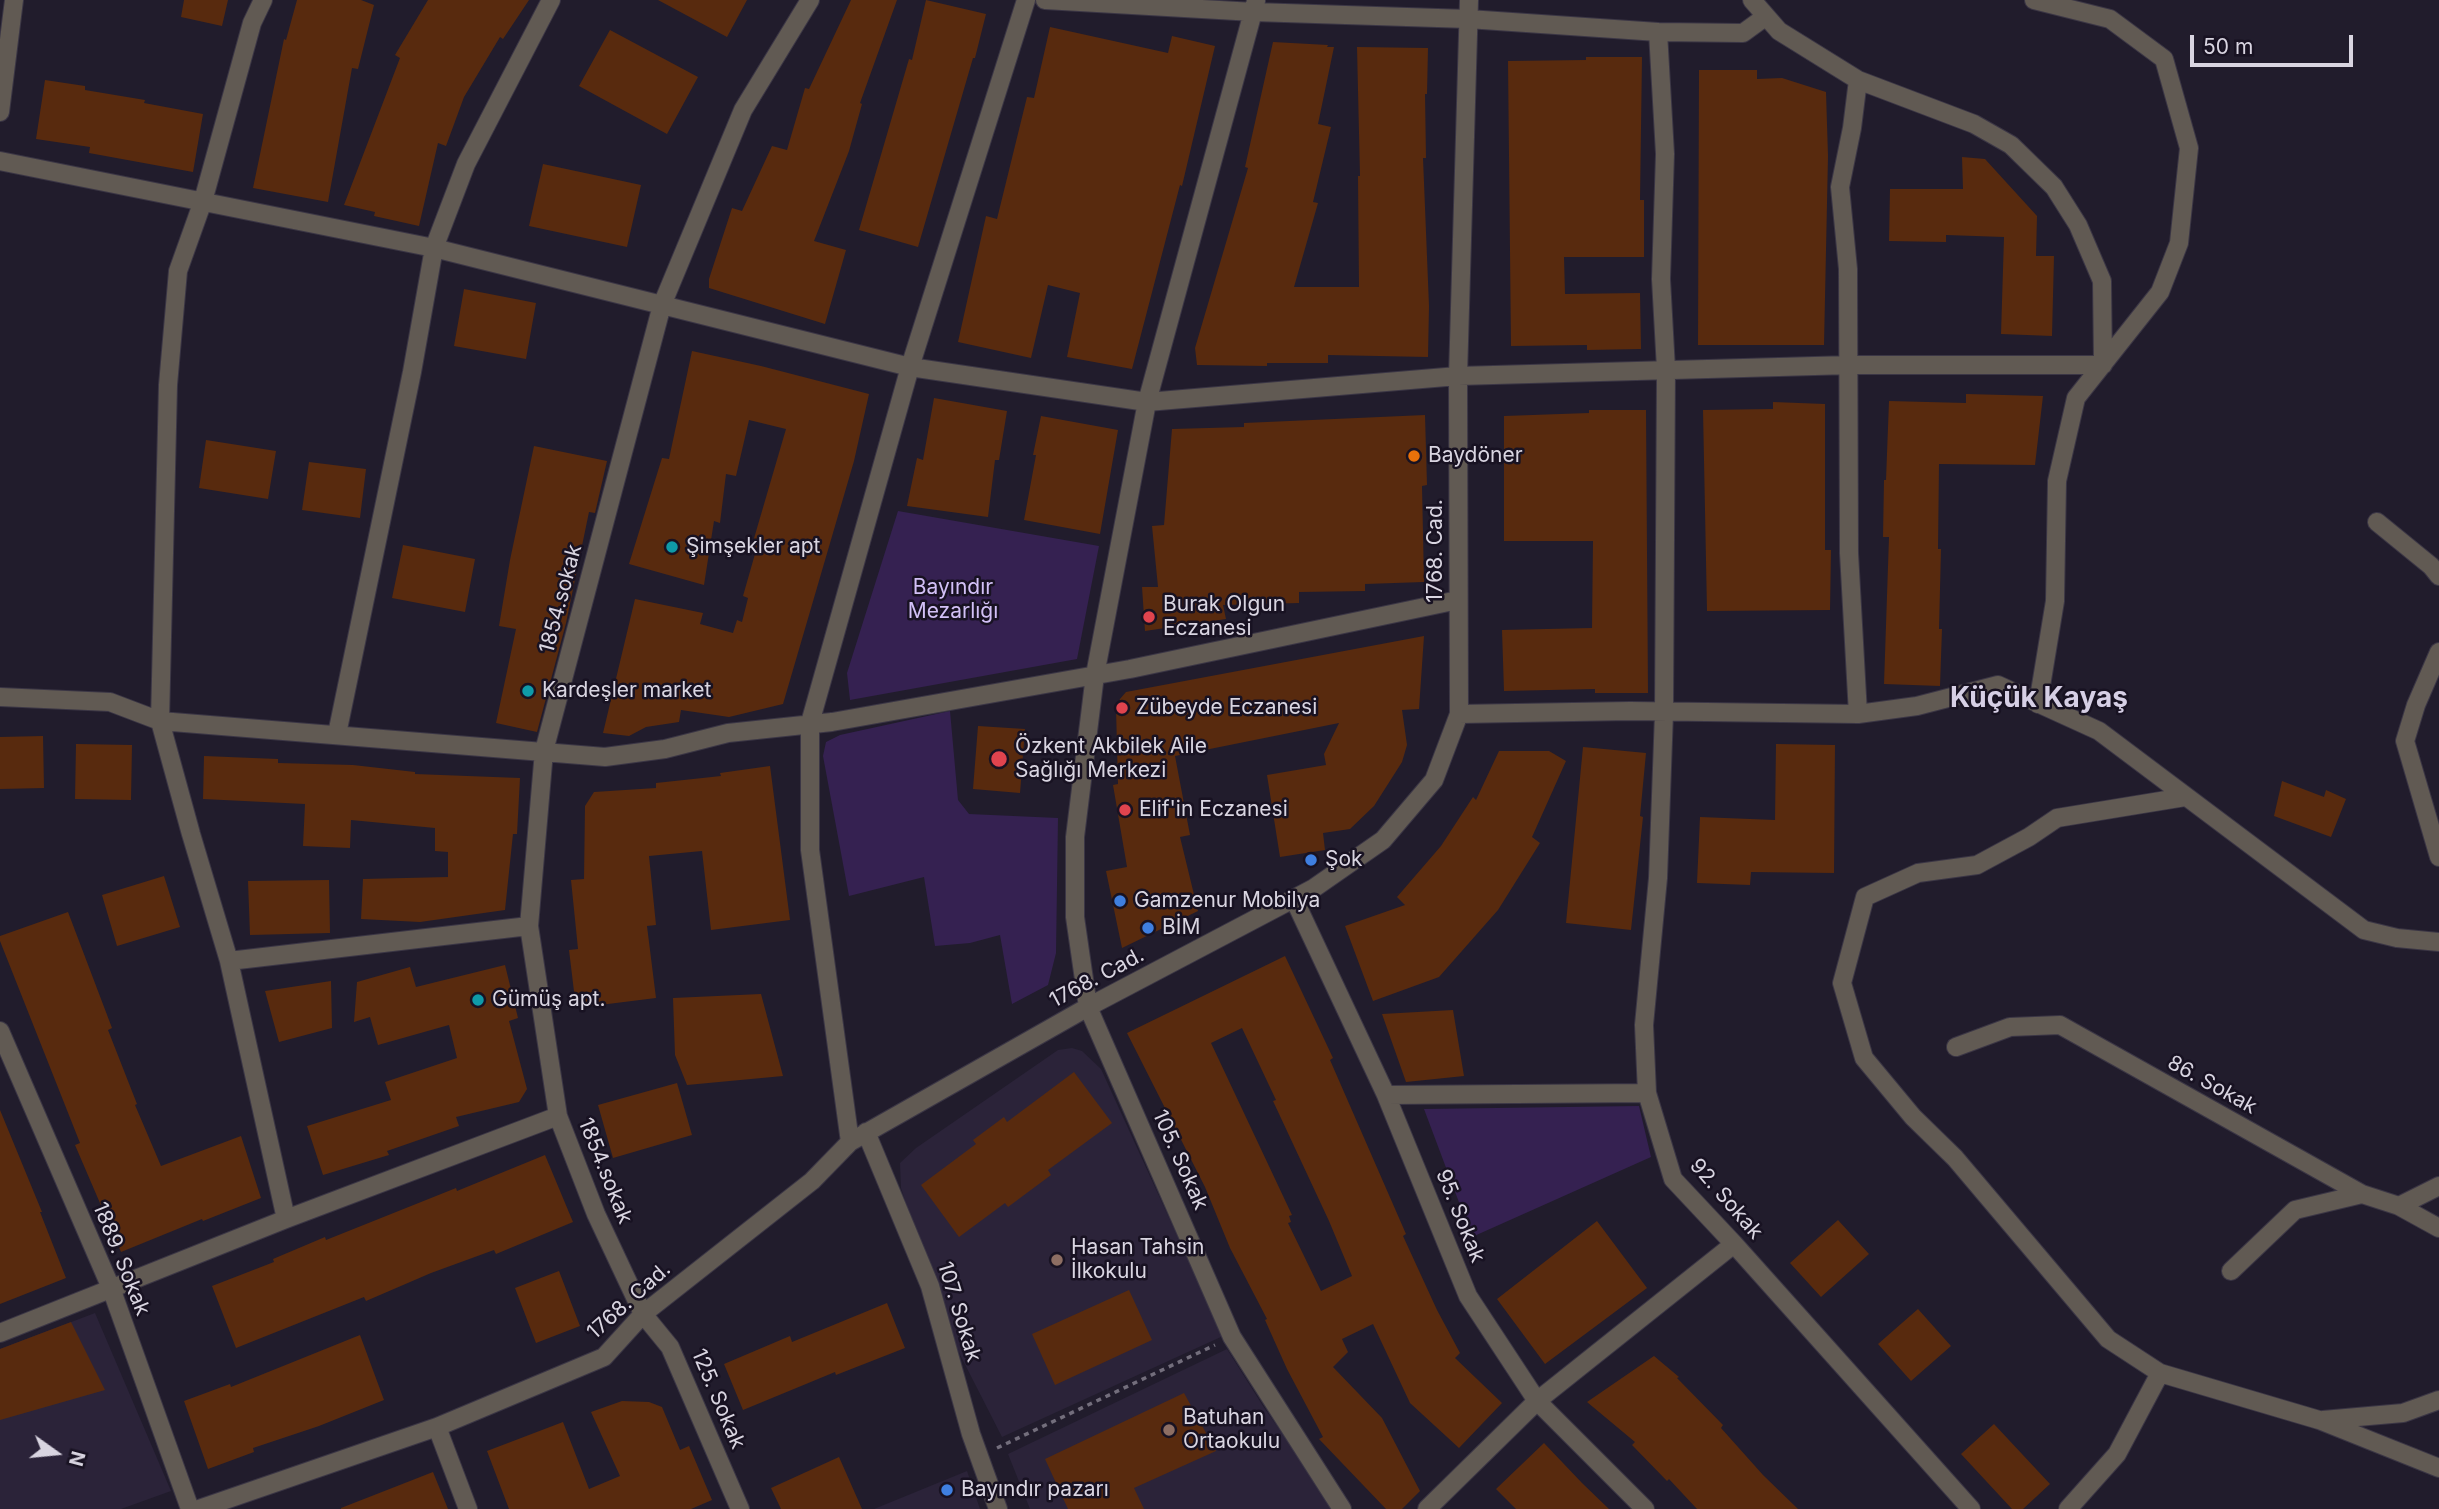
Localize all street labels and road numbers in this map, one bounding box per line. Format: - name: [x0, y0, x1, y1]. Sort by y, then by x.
- street label: 1768. Cad.: [1423, 499, 1449, 603]
- street label: 1854.sokak: [534, 542, 588, 656]
- street label: 1768. Cad.: [1045, 943, 1149, 1013]
- street label: 86. Sokak: [2163, 1050, 2261, 1120]
- street label: 105. Sokak: [1147, 1106, 1213, 1214]
- street label: 1854.sokak: [572, 1114, 638, 1228]
- street label: 92. Sokak: [1684, 1153, 1768, 1245]
- street label: 95. Sokak: [1430, 1166, 1490, 1266]
- street label: 1889. Sokak: [87, 1199, 155, 1319]
- street label: 1768. Cad.: [582, 1257, 676, 1345]
- street label: 107. Sokak: [932, 1259, 986, 1365]
- street label: 125. Sokak: [686, 1345, 750, 1453]

